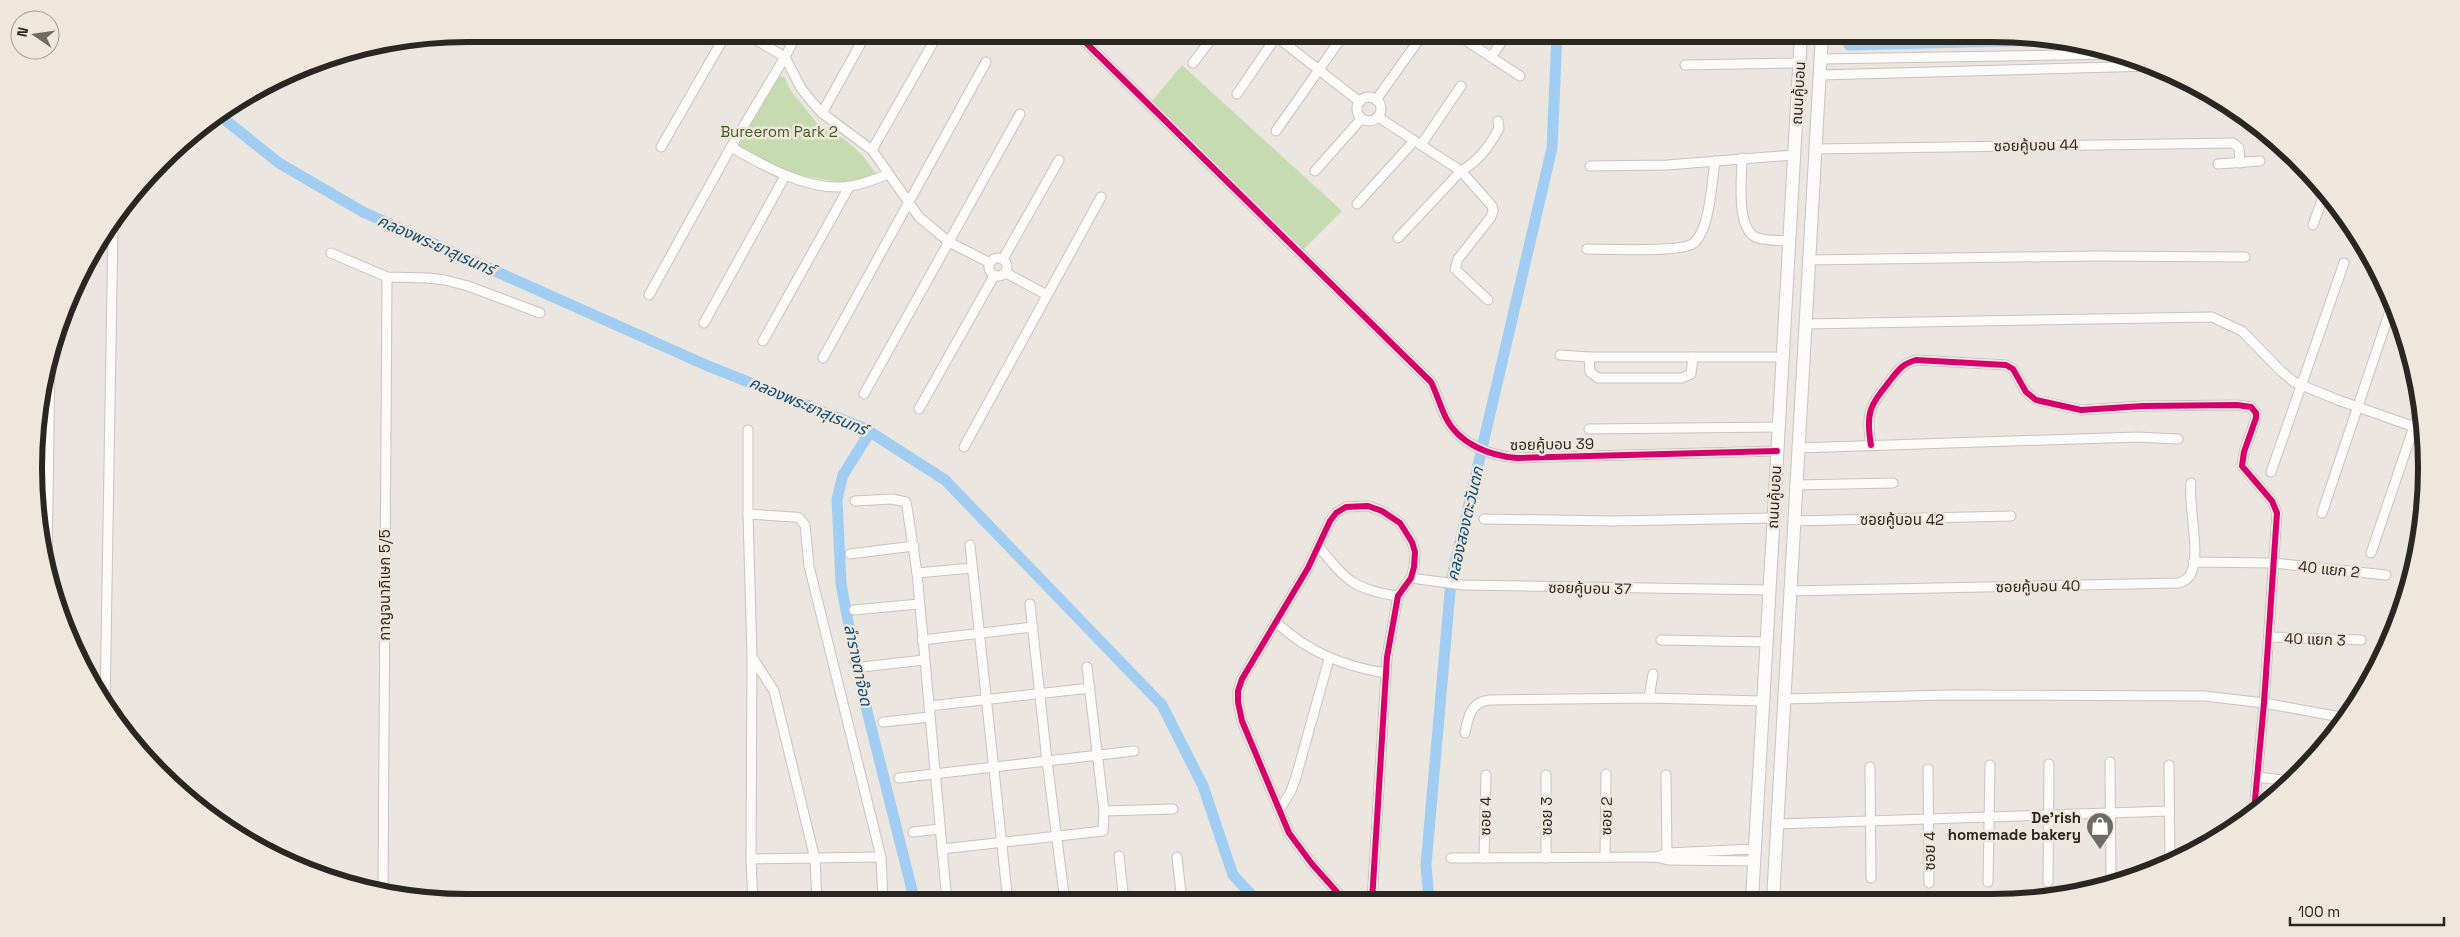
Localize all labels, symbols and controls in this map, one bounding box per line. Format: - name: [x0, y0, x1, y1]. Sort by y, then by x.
- north arrow: [10, 10, 60, 60]
- text: N: [13, 25, 32, 39]
- street label: ถนนคู้บอน: [1787, 61, 1809, 125]
- park label: Bureerom Park 2: [720, 122, 838, 141]
- street label: ซอยคู้บอน 44: [1994, 135, 2078, 155]
- water label: คลองพระยาสุเรนทร์: [374, 210, 501, 282]
- water label: คลองพระยาสุเรนทร์: [746, 372, 874, 442]
- street label: ซอยคู้บอน 39: [1510, 434, 1594, 454]
- water label: คลองสองตะวันตก: [1442, 463, 1489, 583]
- street label: ถนนคู้บอน: [1763, 465, 1785, 529]
- street label: ซอยคู้บอน 42: [1860, 510, 1944, 529]
- street label: กาญจนาภิเษก 5/5: [375, 529, 394, 641]
- street label: 40 แยก 2: [2297, 556, 2361, 582]
- street label: ซอยคู้บอน 40: [1995, 576, 2081, 596]
- street label: ซอยคู้บอน 37: [1548, 578, 1632, 598]
- water label: ลำรางตาจ๊อด: [839, 622, 877, 709]
- street label: 40 แยก 3: [2284, 628, 2346, 650]
- street label: ซอย 4: [1475, 796, 1495, 836]
- street label: ซอย 2: [1596, 796, 1616, 836]
- street label: ซอย 3: [1537, 797, 1556, 835]
- place label: De'rish homemade bakery: [1948, 808, 2081, 844]
- shop icon: De'rish homemade bakery: [2085, 811, 2115, 850]
- street label: ซอย 4: [1920, 831, 1939, 871]
- scale bar: [2290, 894, 2444, 926]
- text: 100 m: [2298, 902, 2340, 921]

